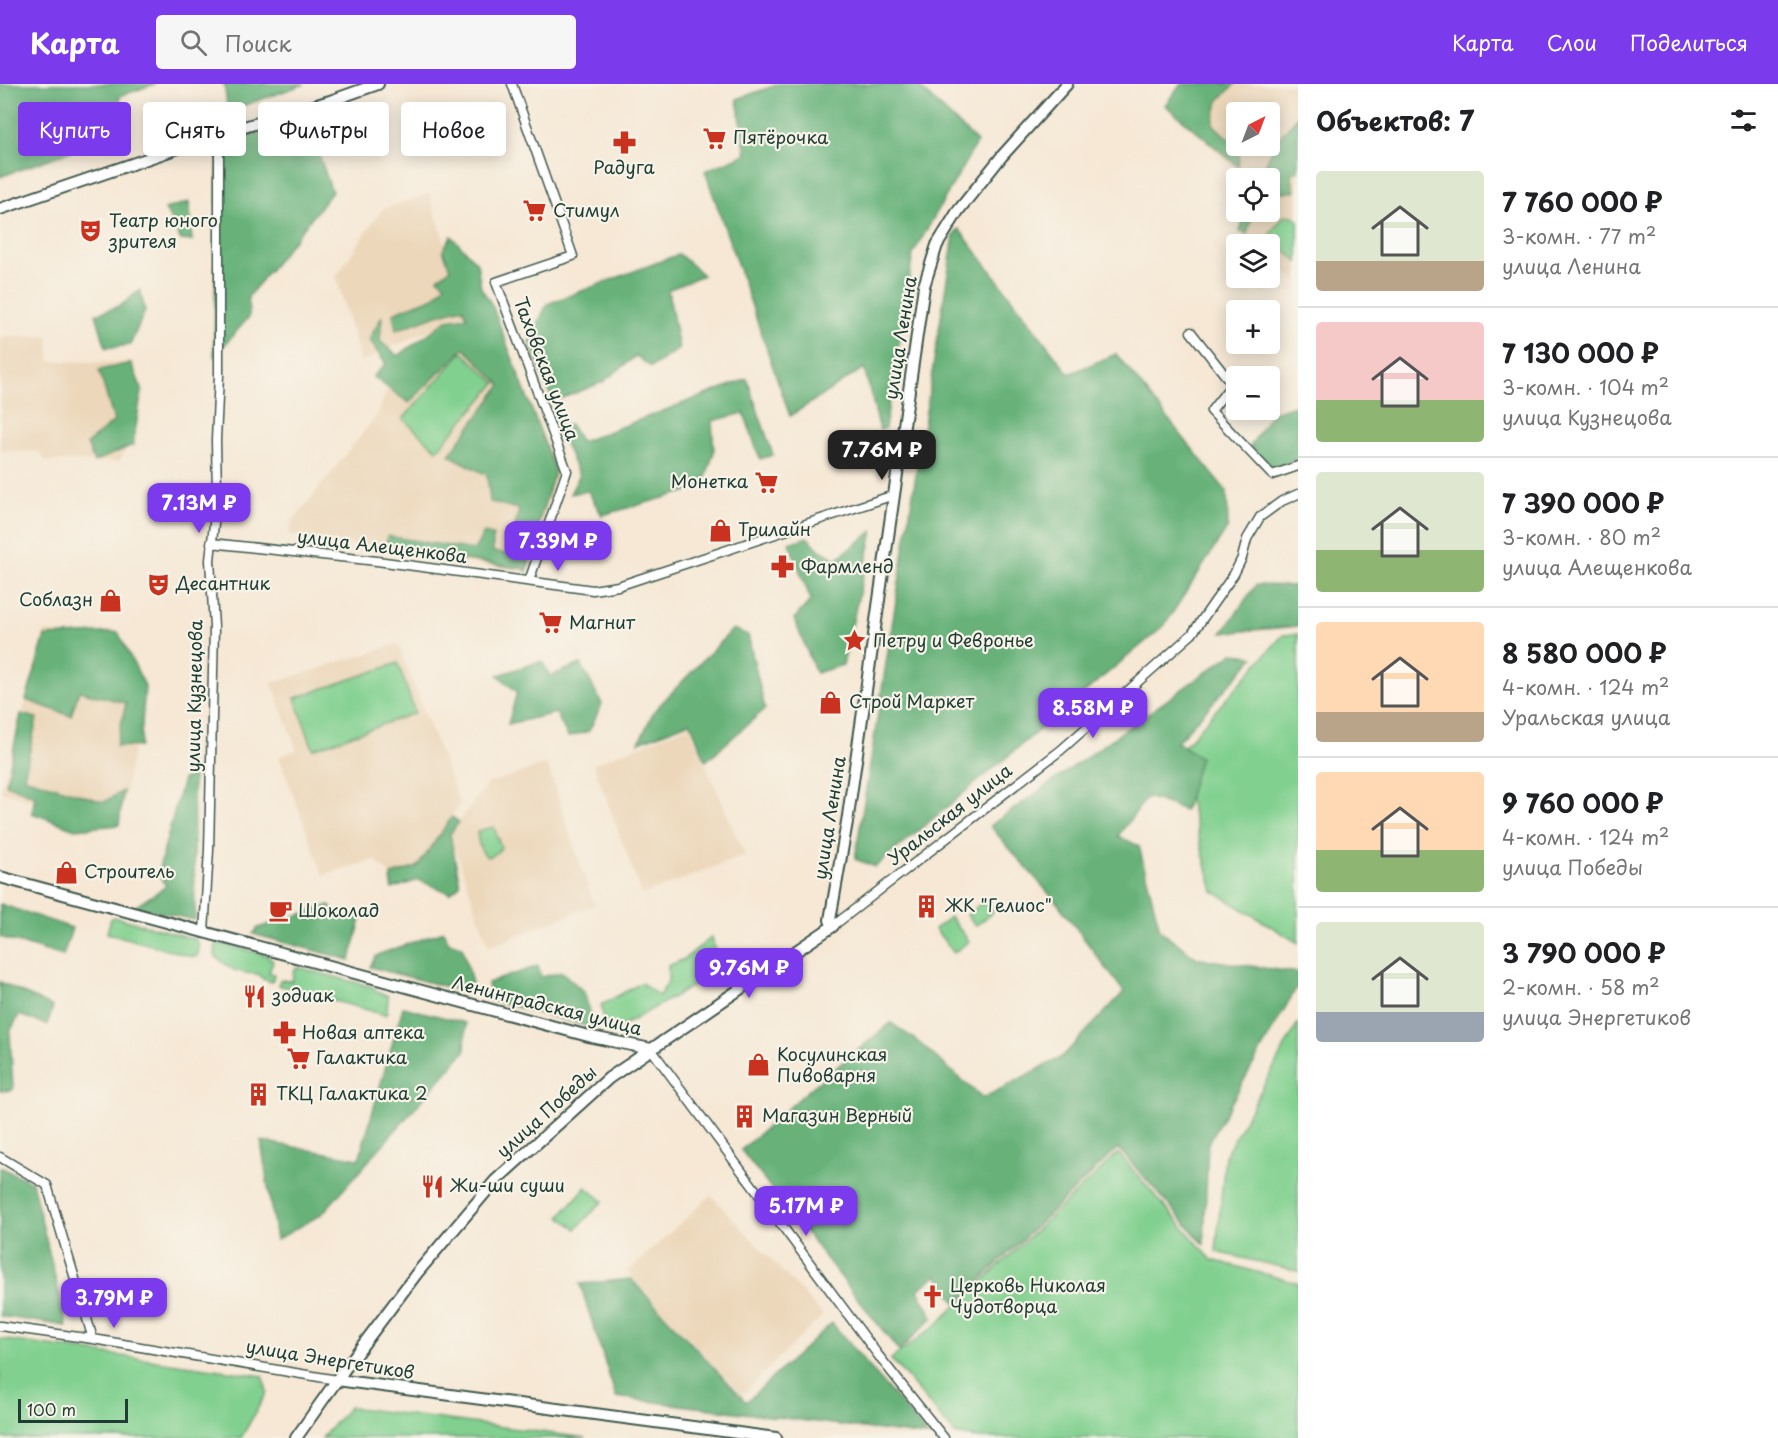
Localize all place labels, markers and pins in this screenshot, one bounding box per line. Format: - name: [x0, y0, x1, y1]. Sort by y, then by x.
- place label: Пятёрочка: [733, 123, 829, 150]
- supermarket icon: Пятёрочка: [702, 125, 728, 151]
- pharmacy icon: Радуга: [611, 129, 637, 155]
- place label: Радуга: [593, 153, 656, 180]
- place label: Стимул: [553, 196, 620, 223]
- supermarket icon: Стимул: [522, 198, 548, 224]
- place label: Театр юного зрителя: [108, 206, 218, 254]
- theatre icon: Театр юного зрителя: [78, 218, 104, 244]
- pin: 7.76M ₽: [827, 430, 937, 481]
- place label: Монетка: [671, 467, 749, 494]
- supermarket icon: Монетка: [753, 469, 779, 495]
- pin: 7.13M ₽: [144, 483, 254, 534]
- place label: Трилайн: [738, 515, 811, 542]
- shop icon: Трилайн: [707, 517, 733, 543]
- pin: 7.39M ₽: [503, 521, 613, 572]
- place label: Фармленд: [801, 552, 894, 579]
- pharmacy icon: Фармленд: [770, 554, 796, 580]
- place label: Десантник: [175, 569, 271, 596]
- theatre icon: Десантник: [145, 571, 171, 597]
- place label: Соблазн: [19, 585, 93, 612]
- shop icon: Соблазн: [98, 587, 124, 613]
- place label: Магнит: [569, 608, 636, 635]
- supermarket icon: Магнит: [538, 610, 564, 636]
- place label: Петру и Февронье: [873, 626, 1034, 653]
- place icon: Петру и Февронье: [842, 628, 868, 654]
- place label: Строй Маркет: [849, 687, 975, 714]
- pin: 8.58M ₽: [1038, 688, 1148, 739]
- shop icon: Строй Маркет: [818, 689, 844, 715]
- place label: Строитель: [84, 857, 175, 884]
- shop icon: Строитель: [53, 859, 79, 885]
- place label: ЖК "Гелиос": [944, 891, 1052, 918]
- building icon: ЖК "Гелиос": [914, 893, 940, 919]
- place label: Шоколад: [298, 896, 379, 923]
- cafe icon: Шоколад: [267, 898, 293, 924]
- pin: 9.76M ₽: [694, 948, 804, 999]
- place label: зодиак: [271, 981, 334, 1008]
- restaurant icon: зодиак: [241, 983, 267, 1009]
- place label: Новая аптека: [302, 1018, 425, 1045]
- pharmacy icon: Новая аптека: [271, 1020, 297, 1046]
- place label: Косулинская Пивоварня: [777, 1040, 888, 1088]
- place label: Галактика: [316, 1043, 408, 1070]
- supermarket icon: Галактика: [285, 1045, 311, 1071]
- shop icon: Косулинская Пивоварня: [746, 1052, 772, 1078]
- place label: ТКЦ Галактика 2: [276, 1079, 428, 1106]
- building icon: ТКЦ Галактика 2: [245, 1081, 271, 1107]
- place label: Магазин Верный: [762, 1101, 912, 1128]
- building icon: Магазин Верный: [731, 1103, 757, 1129]
- place label: Жи-ши суши: [449, 1171, 565, 1198]
- restaurant icon: Жи-ши суши: [419, 1173, 445, 1199]
- pin: 5.17M ₽: [751, 1186, 861, 1237]
- place label: Церковь Николая Чудотворца: [950, 1271, 1106, 1319]
- pin: 3.79M ₽: [59, 1278, 169, 1329]
- church icon: Церковь Николая Чудотворца: [919, 1283, 945, 1309]

